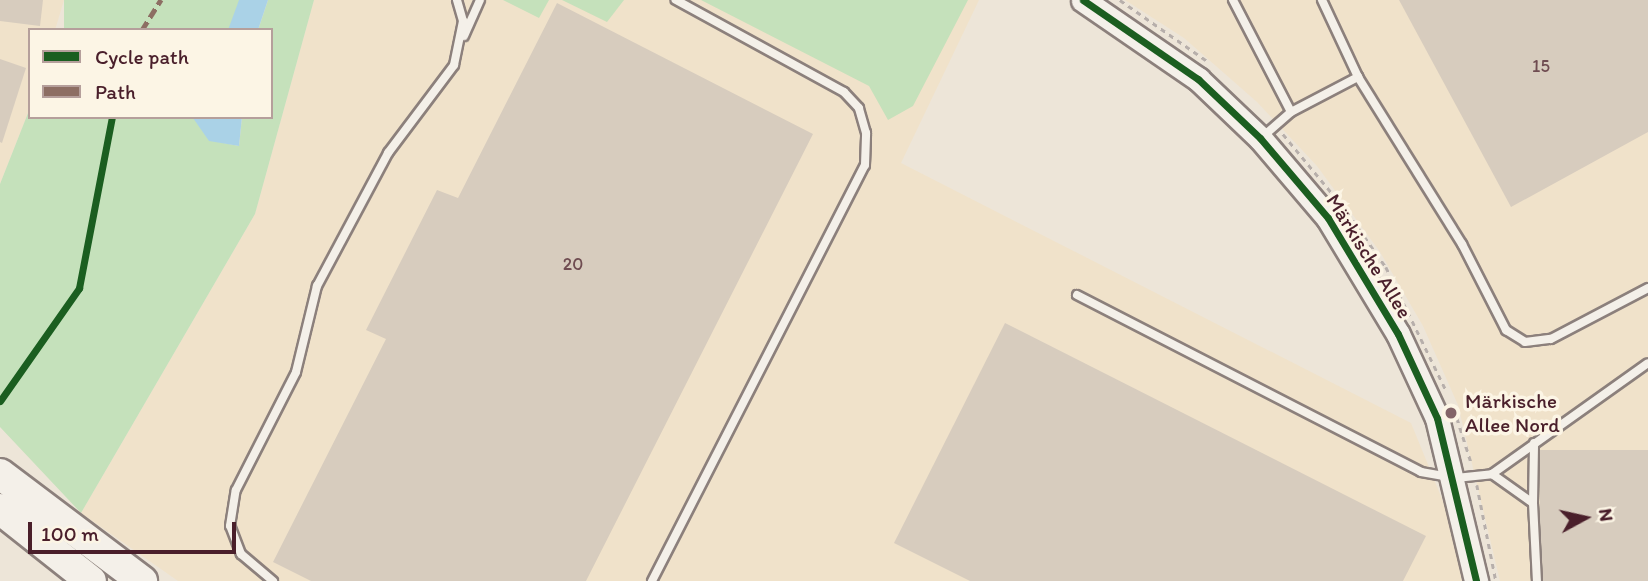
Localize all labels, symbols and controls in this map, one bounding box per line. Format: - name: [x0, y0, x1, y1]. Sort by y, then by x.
- legend: [28, 28, 273, 119]
- text: Cycle path: [95, 44, 189, 69]
- house number: 15: [1532, 55, 1550, 77]
- text: Path: [95, 79, 136, 104]
- street label: Märkische Allee: [1321, 189, 1417, 323]
- house number: 20: [563, 253, 583, 275]
- place label: Märkische Allee Nord: [1465, 388, 1560, 438]
- marker: Märkische Allee Nord: [1443, 405, 1459, 421]
- north arrow: [1550, 483, 1620, 553]
- text: N: [1594, 507, 1619, 523]
- scale bar: [32, 508, 240, 552]
- text: 100 m: [41, 521, 99, 546]

